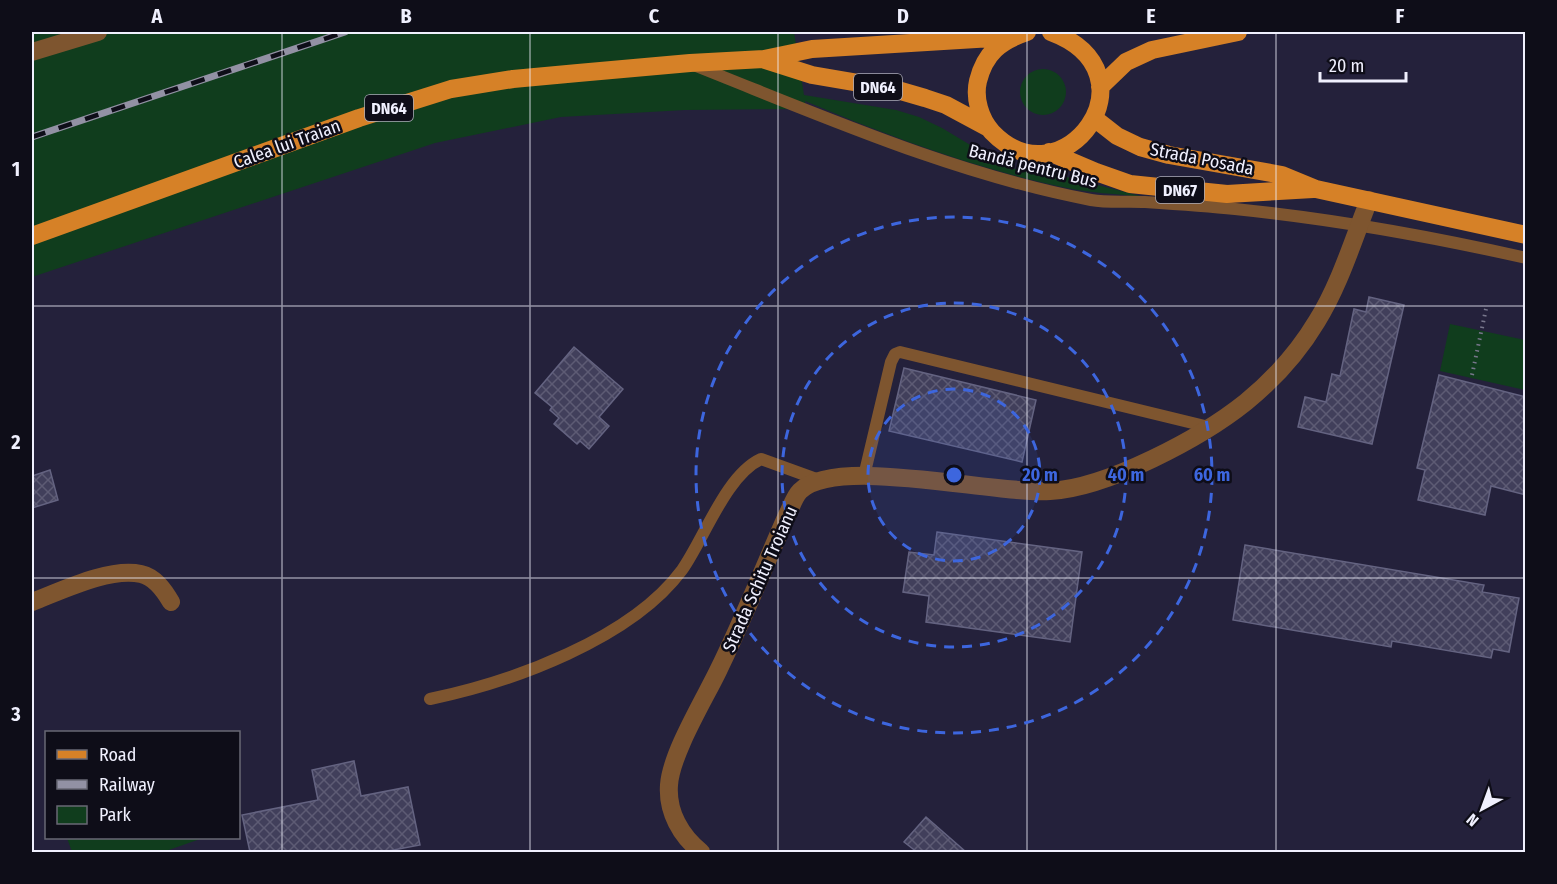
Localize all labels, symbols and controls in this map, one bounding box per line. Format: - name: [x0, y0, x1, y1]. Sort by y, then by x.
- text: A: [151, 4, 164, 28]
- text: B: [400, 4, 412, 28]
- text: C: [649, 4, 660, 28]
- text: D: [897, 4, 909, 28]
- text: E: [1146, 4, 1156, 28]
- text: F: [1396, 4, 1405, 28]
- scale bar: [1320, 45, 1406, 83]
- text: 20 m: [1329, 55, 1364, 77]
- road number: DN64: [854, 74, 902, 100]
- road number: DN64: [365, 95, 413, 121]
- street label: Calea lui Traian: [231, 114, 343, 174]
- street label: Strada Posada: [1148, 138, 1256, 180]
- street label: Bandă pentru Bus: [967, 139, 1100, 193]
- text: 1: [12, 157, 20, 181]
- road number: DN67: [1156, 177, 1204, 203]
- text: 2: [10, 430, 21, 454]
- text: 20 m: [1021, 464, 1058, 486]
- text: 40 m: [1108, 464, 1144, 486]
- text: 60 m: [1194, 464, 1230, 486]
- centre of rings: [944, 465, 964, 485]
- street label: Strada Schitu Troianu: [718, 503, 802, 655]
- text: 3: [10, 702, 21, 726]
- legend: [45, 731, 240, 839]
- text: Road: [99, 744, 136, 766]
- text: Railway: [99, 774, 155, 796]
- north arrow: [1452, 779, 1512, 839]
- text: Park: [99, 804, 132, 826]
- text: N: [1463, 810, 1482, 830]

